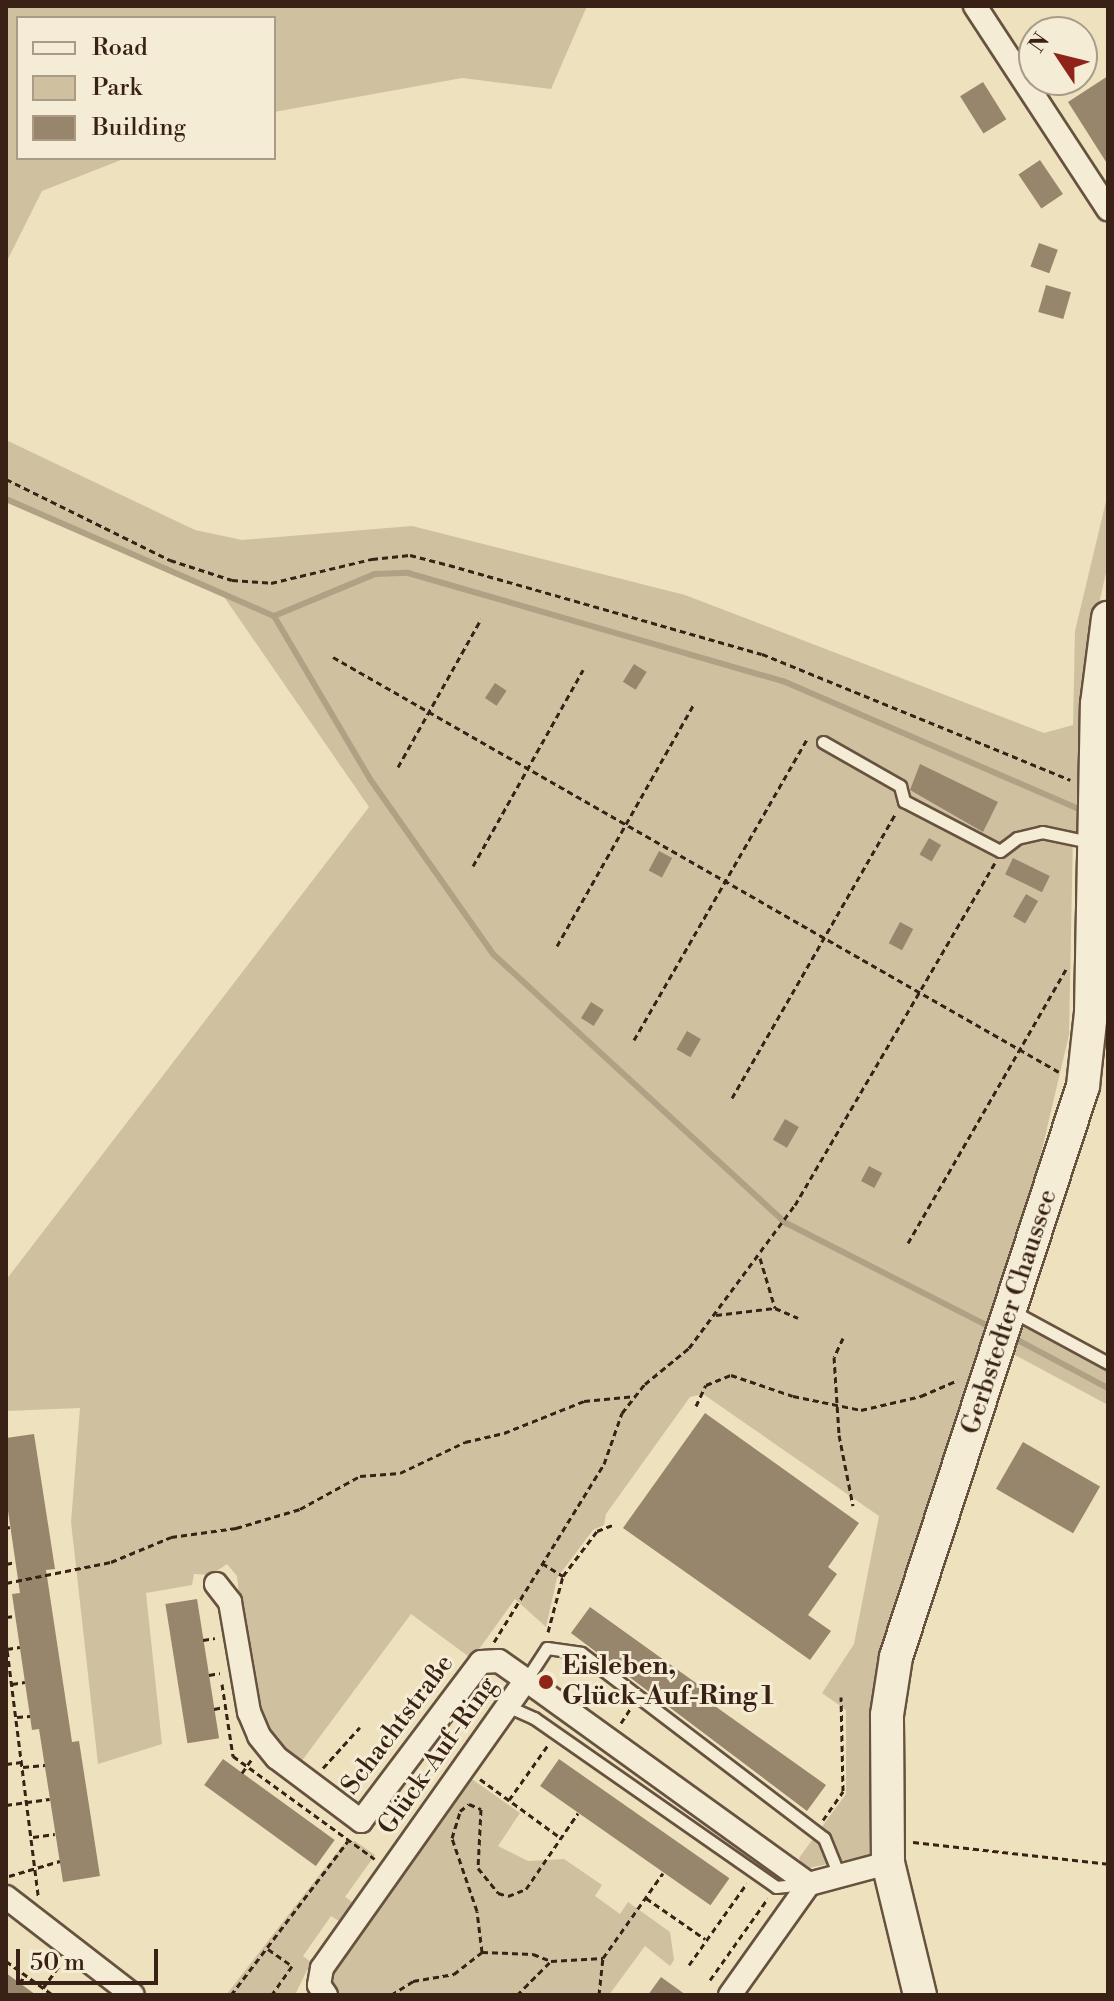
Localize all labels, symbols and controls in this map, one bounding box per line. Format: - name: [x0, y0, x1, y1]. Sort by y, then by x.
- legend: [16, 16, 276, 160]
- north arrow: [1018, 16, 1098, 96]
- text: N: [1024, 28, 1056, 58]
- text: Road: [92, 33, 148, 63]
- text: Park: [92, 73, 142, 103]
- text: Building: [92, 113, 186, 143]
- street label: Gerbstedter Chaussee: [956, 1186, 1064, 1438]
- street label: Schachtstraße: [335, 1649, 461, 1801]
- place label: Eisleben, Glück-Auf-Ring 1: [562, 1651, 774, 1712]
- street label: Glück-Auf-Ring: [372, 1671, 504, 1841]
- marker: Eisleben, Glück-Auf-Ring 1: [537, 1673, 555, 1691]
- scale bar: [20, 1933, 162, 1983]
- text: 50 m: [30, 1948, 85, 1978]

